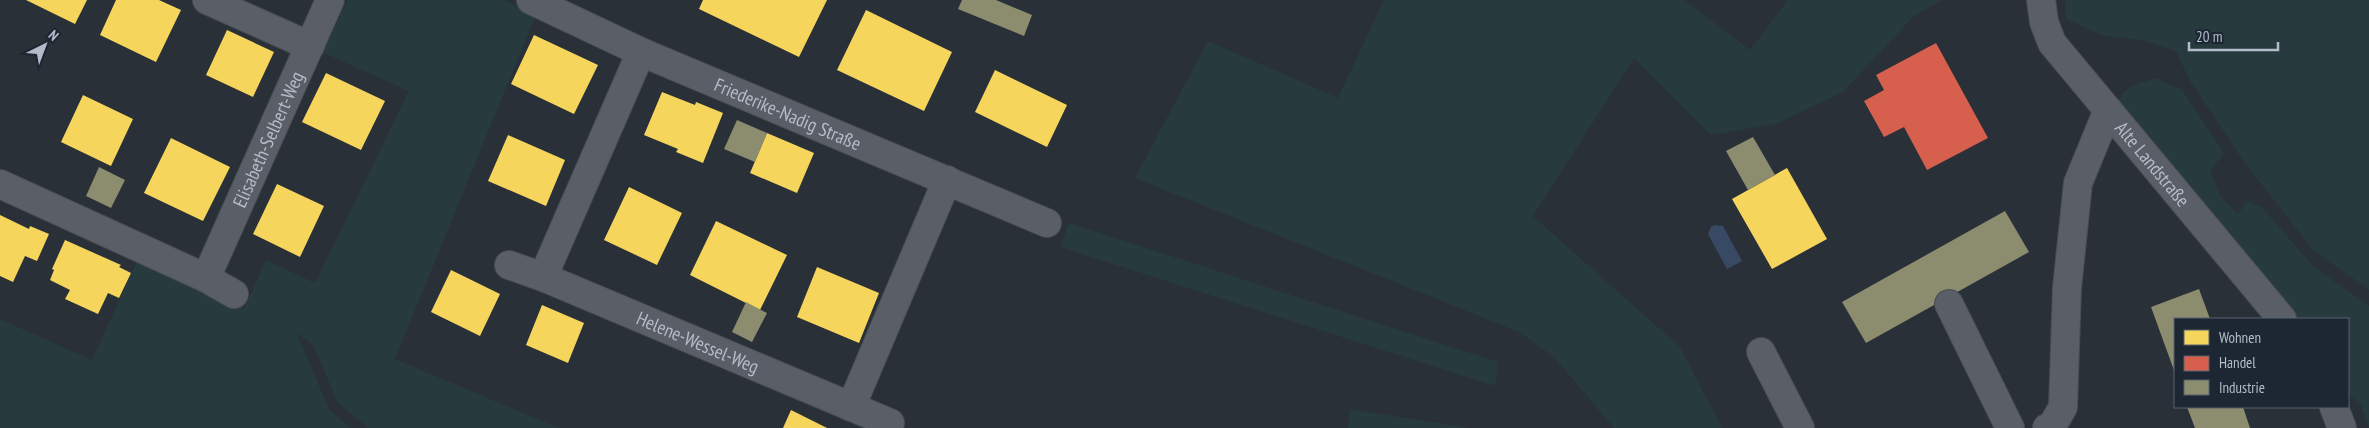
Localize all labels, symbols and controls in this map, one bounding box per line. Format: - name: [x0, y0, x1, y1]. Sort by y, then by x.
- north arrow: [20, 20, 70, 70]
- scale bar: [2189, 20, 2278, 52]
- text: N: [45, 26, 63, 45]
- text: 20 m: [2196, 27, 2222, 46]
- street label: Elisabeth-Selbert-Weg: [227, 67, 309, 211]
- street label: Friederike-Nadig Straße: [711, 72, 865, 155]
- street label: Alte Landstraße: [2110, 116, 2195, 212]
- street label: Helene-Wessel-Weg: [633, 306, 763, 379]
- legend: [2174, 318, 2349, 408]
- text: Wohnen: [2219, 328, 2261, 347]
- text: Handel: [2219, 353, 2256, 372]
- text: Industrie: [2219, 378, 2265, 397]

